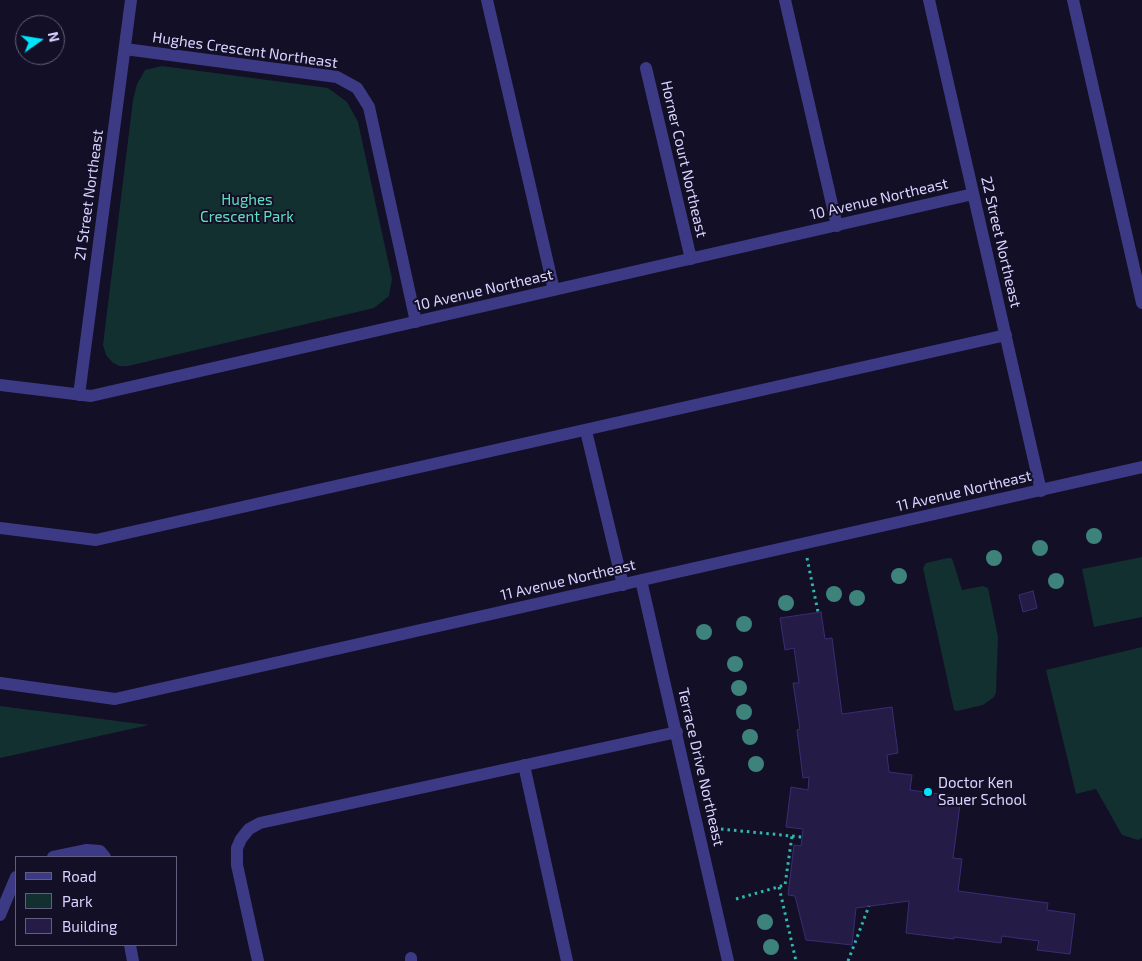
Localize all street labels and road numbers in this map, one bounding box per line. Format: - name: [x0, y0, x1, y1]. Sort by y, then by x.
- street label: Hughes Crescent Northeast: [151, 28, 339, 72]
- street label: Horner Court Northeast: [657, 79, 711, 239]
- street label: 21 Street Northeast: [71, 128, 107, 262]
- street label: 10 Avenue Northeast: [808, 174, 950, 224]
- street label: 22 Street Northeast: [977, 174, 1025, 310]
- street label: 10 Avenue Northeast: [413, 265, 555, 315]
- street label: 11 Avenue Northeast: [895, 467, 1033, 515]
- street label: 11 Avenue Northeast: [499, 556, 637, 604]
- street label: Terrace Drive Northeast: [674, 686, 728, 848]

